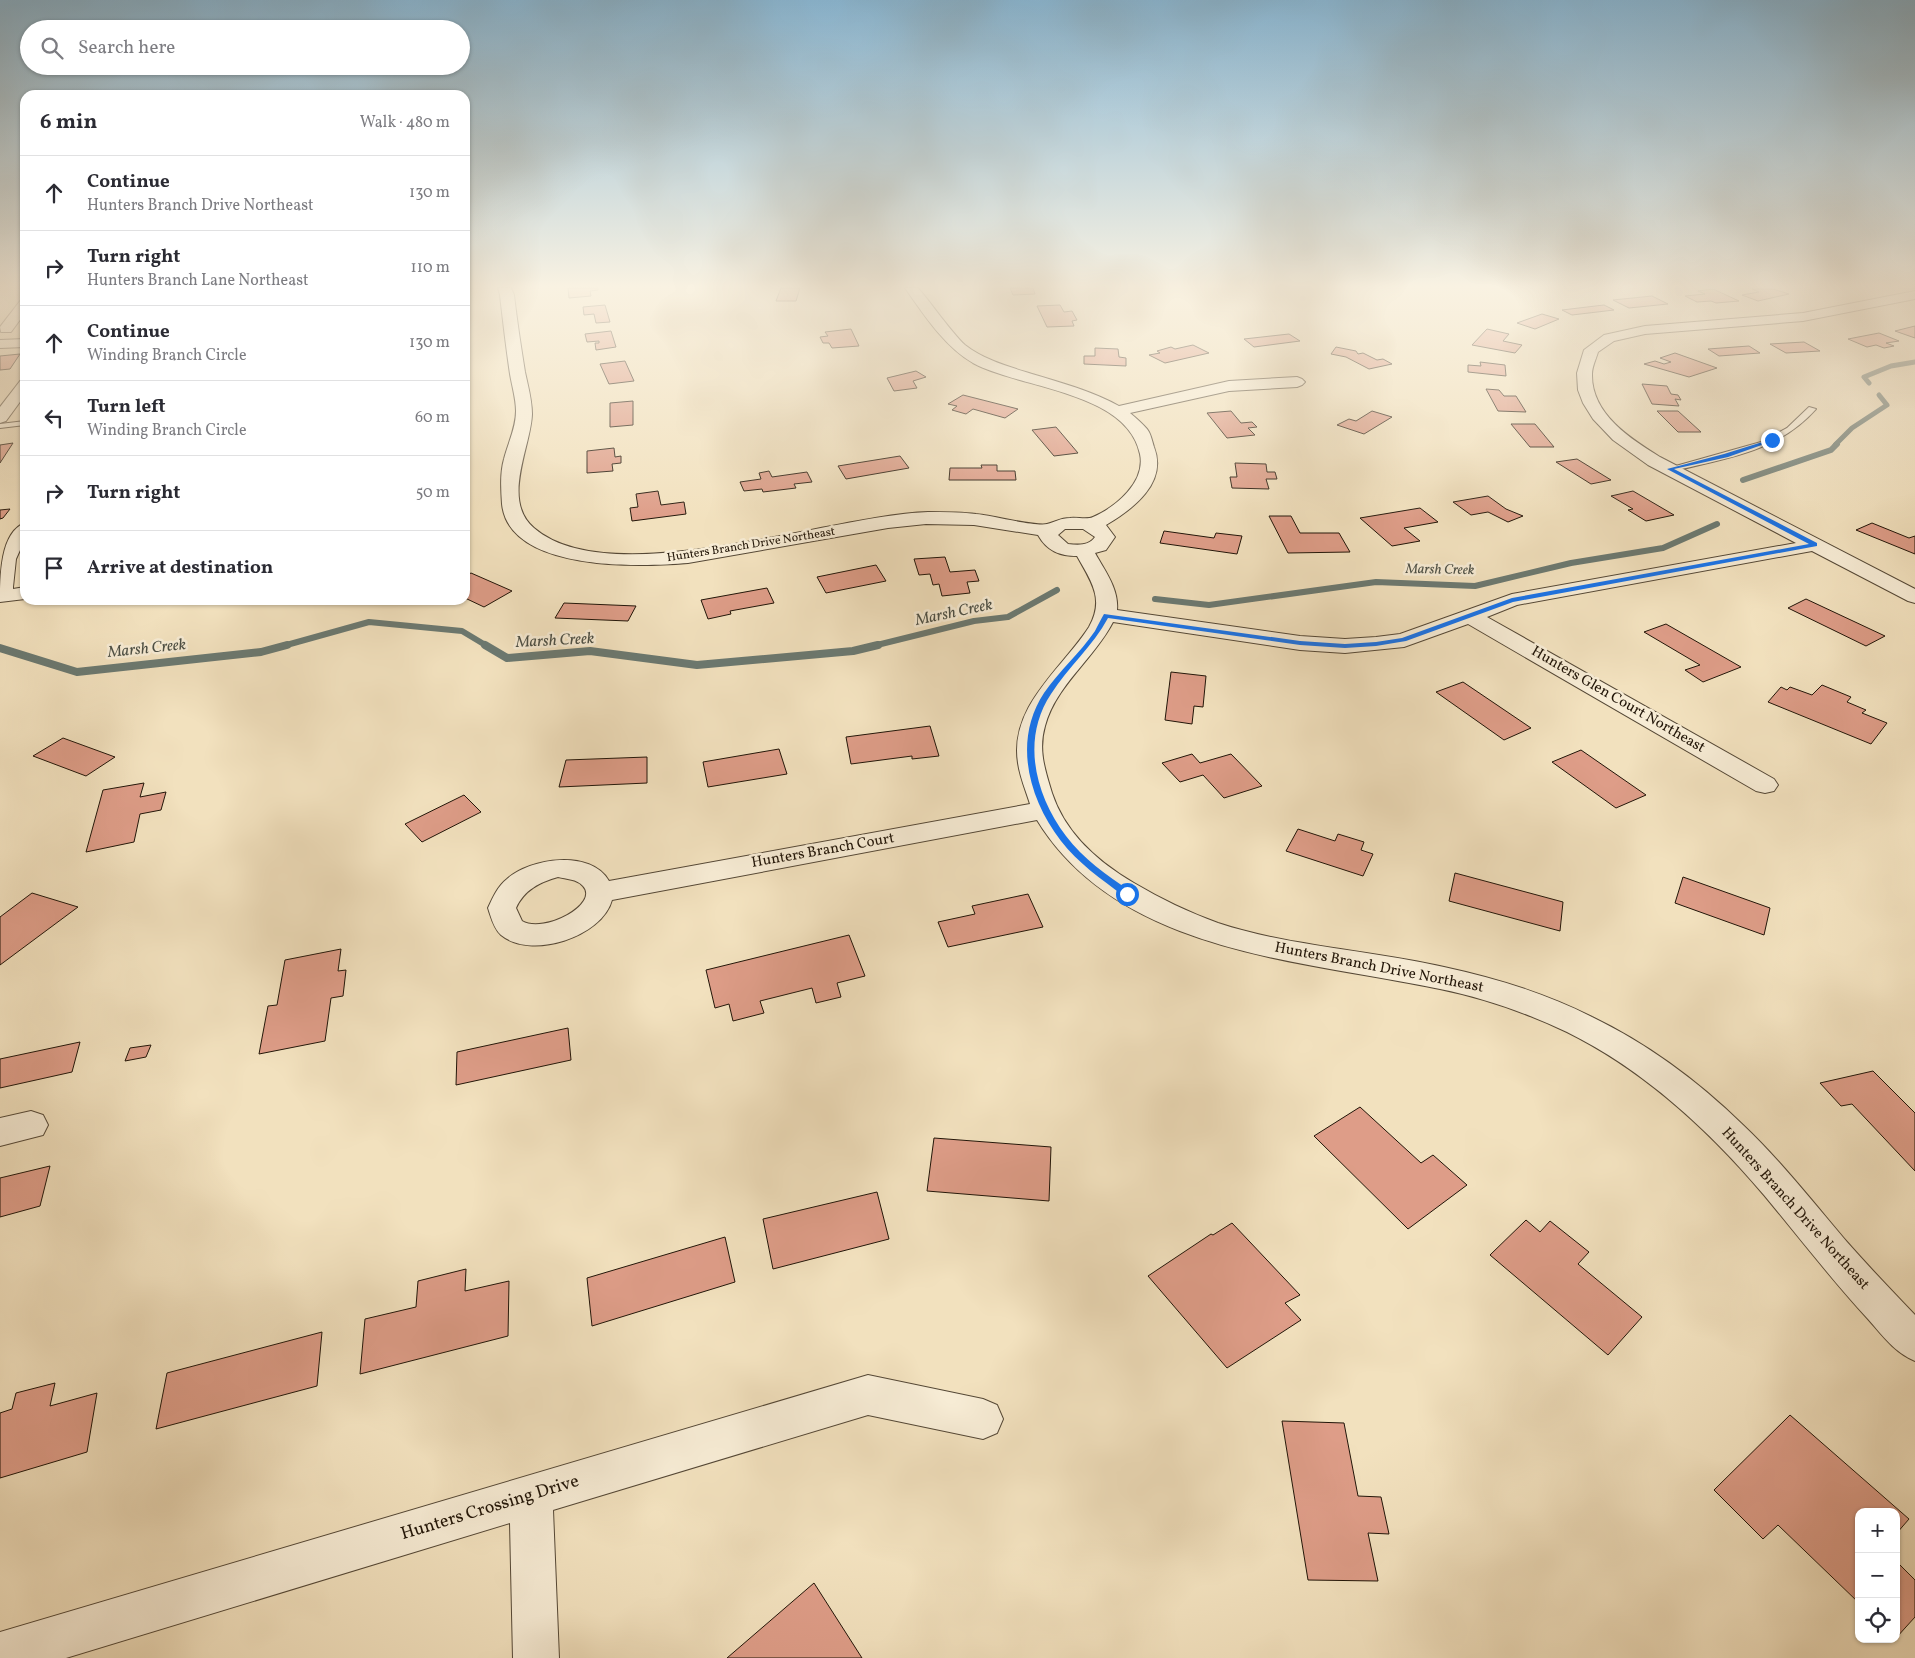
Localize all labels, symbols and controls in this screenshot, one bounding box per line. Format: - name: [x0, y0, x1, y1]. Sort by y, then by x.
- search box: [20, 20, 470, 75]
- icon: search: [38, 34, 66, 62]
- text: Search here: [78, 35, 175, 61]
- text: 6 min: [40, 108, 97, 137]
- text: Walk · 480 m: [360, 112, 450, 134]
- text: Continue: [87, 169, 170, 195]
- icon: ahead: [40, 179, 68, 207]
- text: 130 m: [409, 182, 450, 204]
- text: Hunters Branch Drive Northeast: [87, 195, 314, 217]
- text: Turn right: [87, 244, 180, 270]
- icon: right: [40, 254, 68, 282]
- text: 110 m: [411, 257, 450, 279]
- text: Hunters Branch Lane Northeast: [87, 270, 309, 292]
- text: Continue: [87, 319, 170, 345]
- icon: ahead: [40, 329, 68, 357]
- text: 130 m: [409, 332, 450, 354]
- text: Winding Branch Circle: [87, 345, 246, 367]
- text: Turn left: [87, 394, 166, 420]
- icon: left: [40, 404, 68, 432]
- text: 60 m: [415, 407, 450, 429]
- text: Winding Branch Circle: [87, 420, 246, 442]
- route end: [1761, 429, 1784, 452]
- icon: right: [40, 479, 68, 507]
- text: Turn right: [87, 480, 180, 506]
- text: 50 m: [416, 482, 450, 504]
- street label: Hunters Branch Drive Northeast: [666, 524, 836, 566]
- icon: arrive: [40, 554, 68, 582]
- text: Arrive at destination: [87, 555, 273, 581]
- water label: Marsh Creek: [1404, 560, 1475, 580]
- water label: Marsh Creek: [912, 594, 995, 632]
- water label: Marsh Creek: [514, 628, 595, 654]
- water label: Marsh Creek: [106, 634, 188, 664]
- street label: Hunters Glen Court Northeast: [1527, 641, 1709, 759]
- street label: Hunters Branch Court: [750, 828, 896, 874]
- route start: [1116, 883, 1139, 906]
- street label: Hunters Branch Drive Northeast: [1273, 937, 1485, 999]
- street label: Hunters Branch Drive Northeast: [1716, 1123, 1874, 1295]
- street label: Hunters Crossing Drive: [398, 1469, 582, 1547]
- map controls: [1855, 1508, 1900, 1643]
- button: +: [1855, 1508, 1900, 1553]
- button: −: [1855, 1553, 1900, 1598]
- button: locate: [1855, 1598, 1900, 1643]

